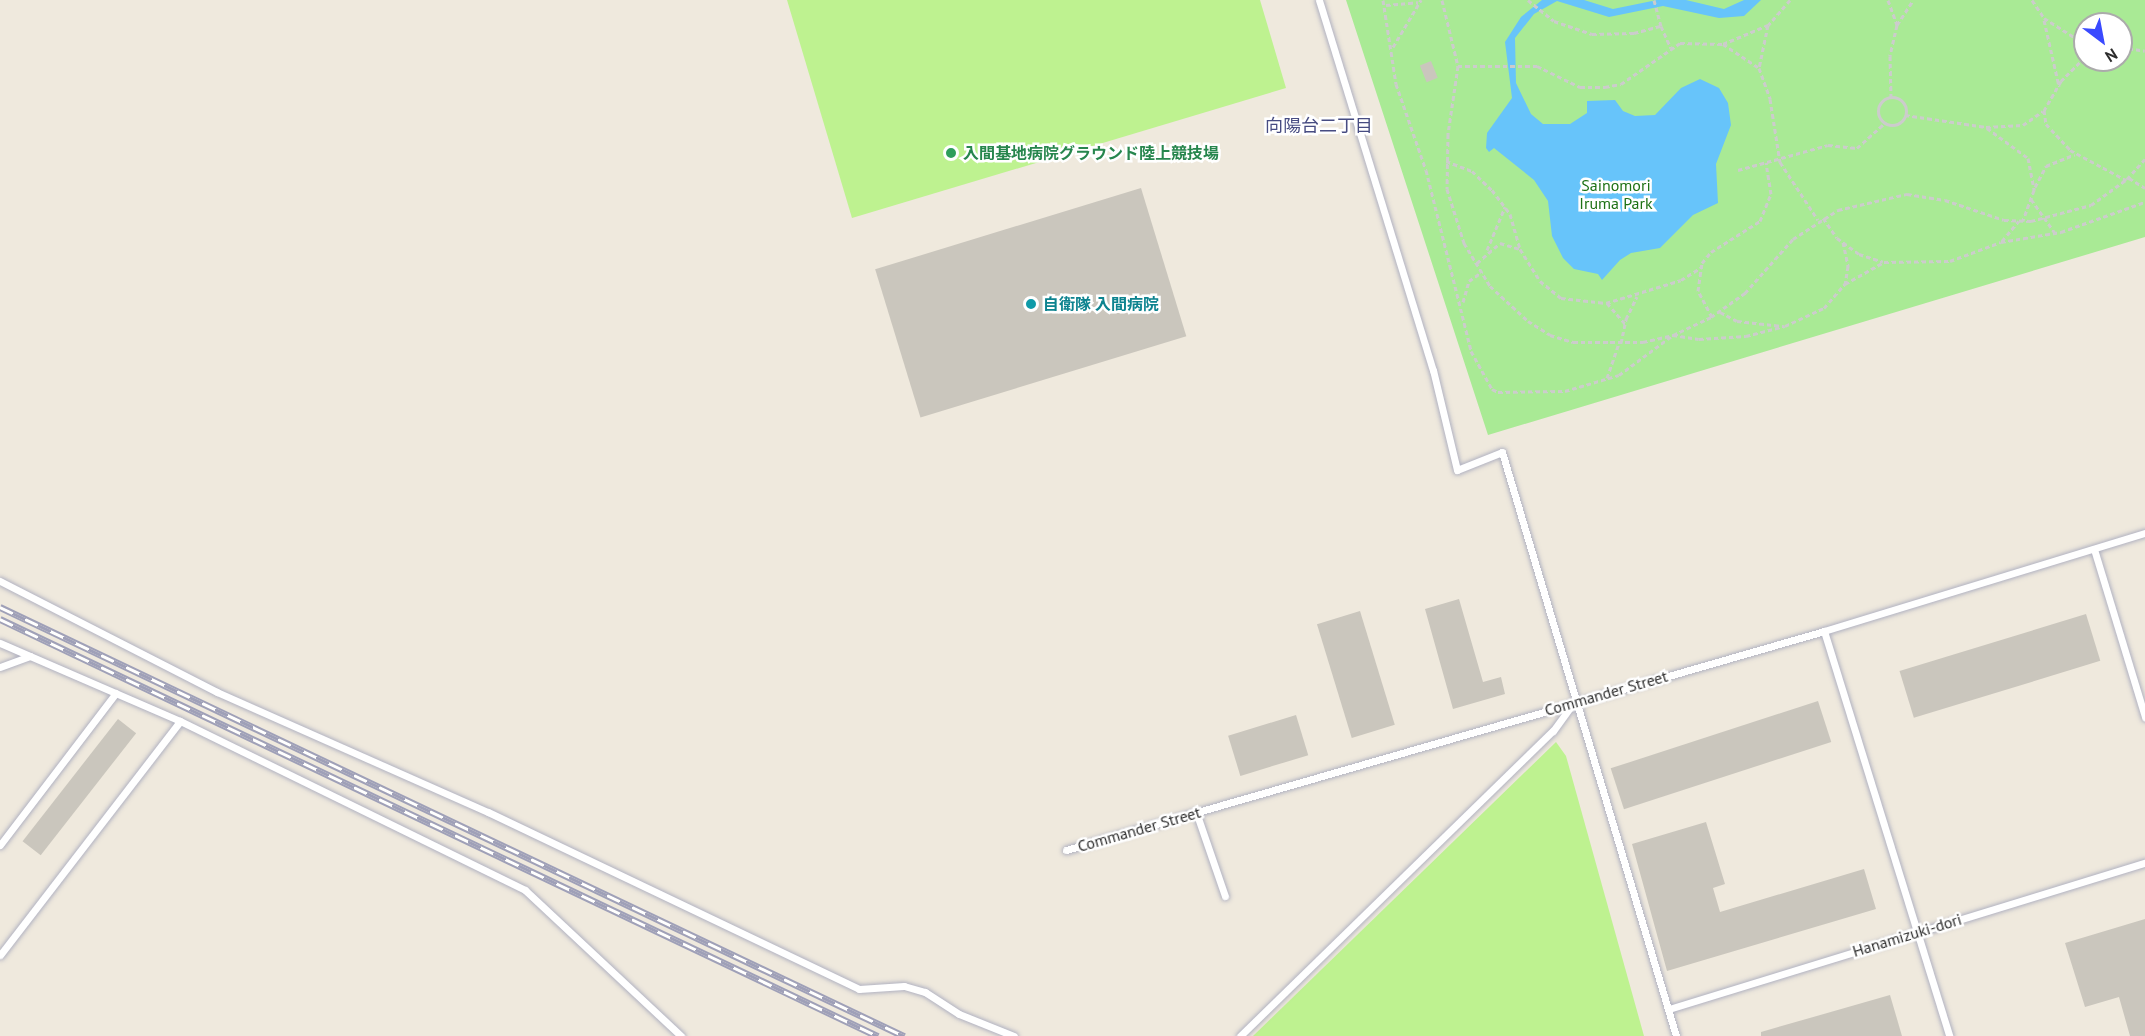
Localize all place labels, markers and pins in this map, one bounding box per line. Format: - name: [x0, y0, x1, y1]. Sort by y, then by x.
- place label: 入間基地病院グラウンド陸上競技場: [963, 143, 1219, 163]
- marker: 入間基地病院グラウンド陸上競技場: [944, 146, 958, 160]
- place label: 自衛隊 入間病院: [1043, 294, 1159, 314]
- marker: 自衛隊 入間病院: [1024, 297, 1038, 311]

